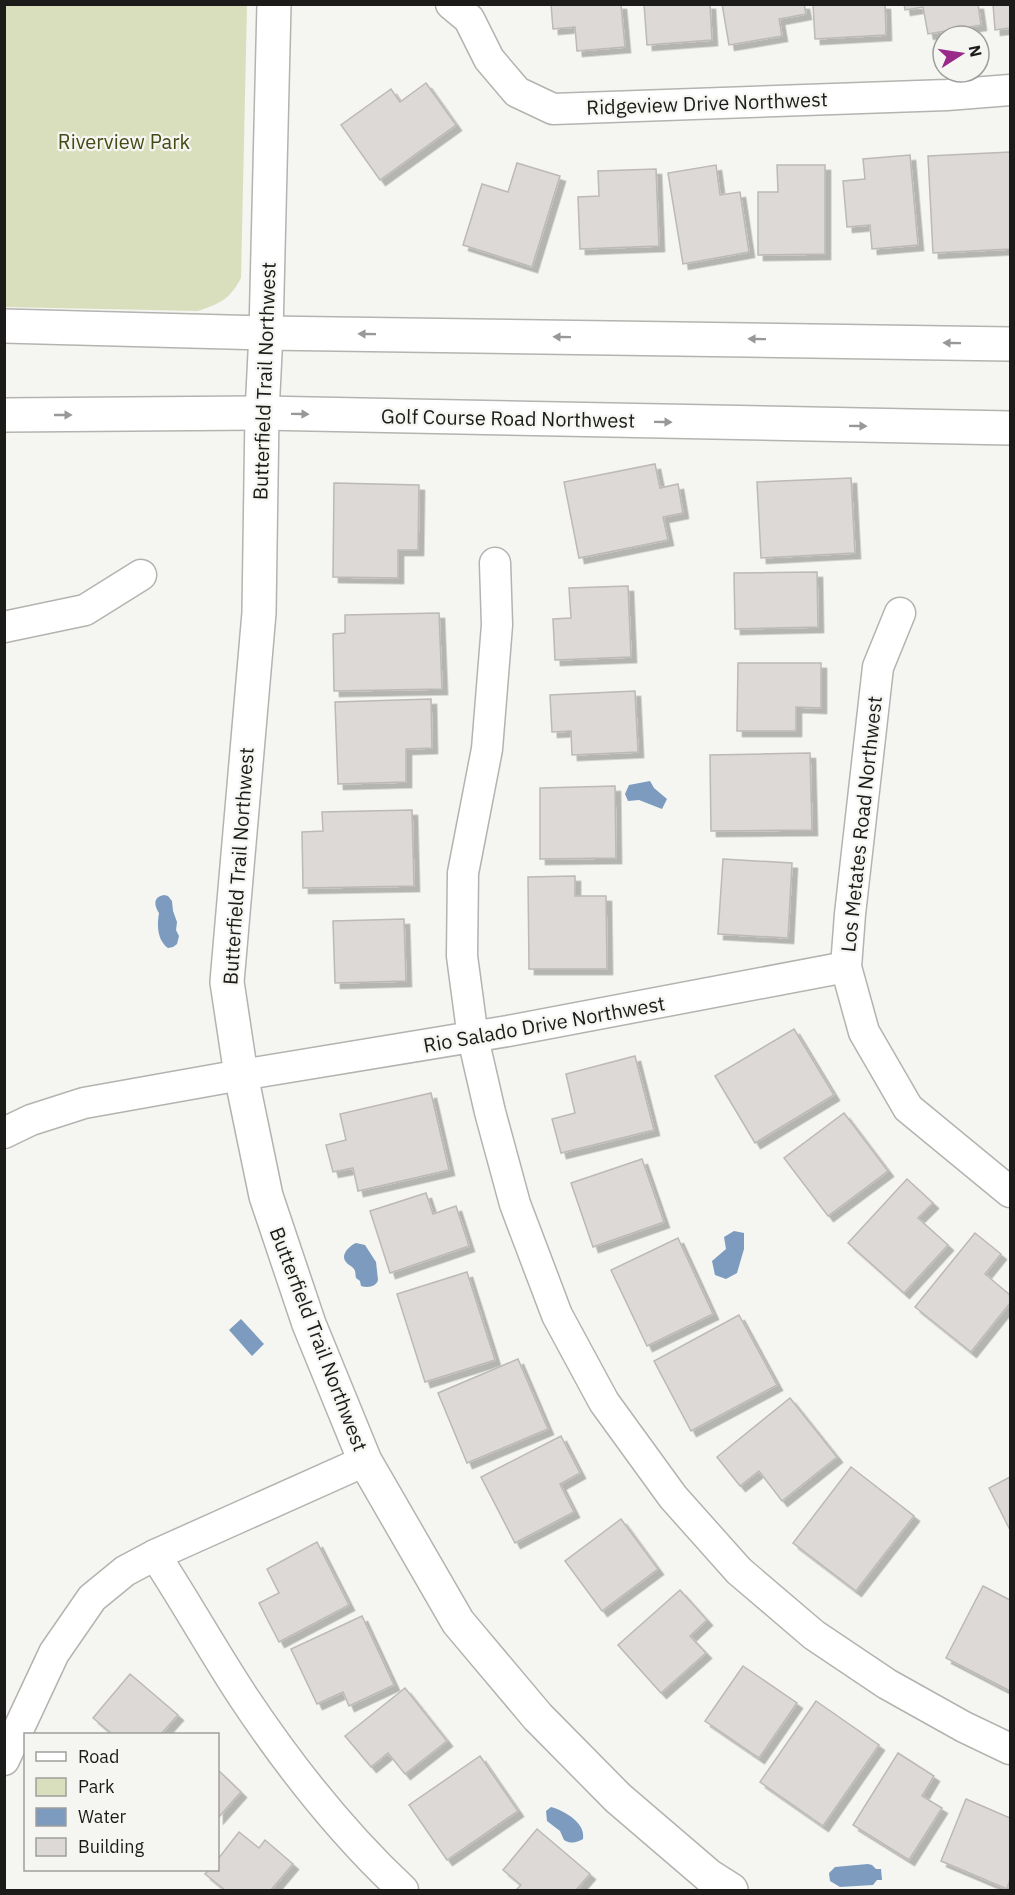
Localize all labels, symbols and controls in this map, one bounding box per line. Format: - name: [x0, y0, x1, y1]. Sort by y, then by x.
- north arrow: [931, 24, 991, 84]
- text: N: [965, 43, 987, 59]
- street label: Ridgeview Drive Northwest: [586, 85, 828, 121]
- park label: Riverview Park: [58, 128, 191, 155]
- street label: Butterfield Trail Northwest: [246, 261, 282, 501]
- one-way arrow: [358, 329, 377, 339]
- one-way arrow: [553, 332, 572, 341]
- one-way arrow: [748, 335, 767, 344]
- one-way arrow: [943, 338, 962, 347]
- street label: Golf Course Road Northwest: [381, 402, 635, 434]
- one-way arrow: [290, 409, 309, 419]
- one-way arrow: [53, 410, 72, 419]
- one-way arrow: [653, 417, 672, 427]
- one-way arrow: [848, 421, 867, 431]
- street label: Los Metates Road Northwest: [834, 695, 888, 953]
- street label: Butterfield Trail Northwest: [216, 746, 260, 986]
- street label: Rio Salado Drive Northwest: [421, 989, 667, 1059]
- street label: Butterfield Trail Northwest: [264, 1223, 374, 1455]
- legend: [24, 1733, 219, 1871]
- text: Road: [78, 1745, 119, 1768]
- text: Park: [78, 1775, 115, 1798]
- text: Water: [78, 1805, 127, 1828]
- text: Building: [78, 1835, 145, 1858]

